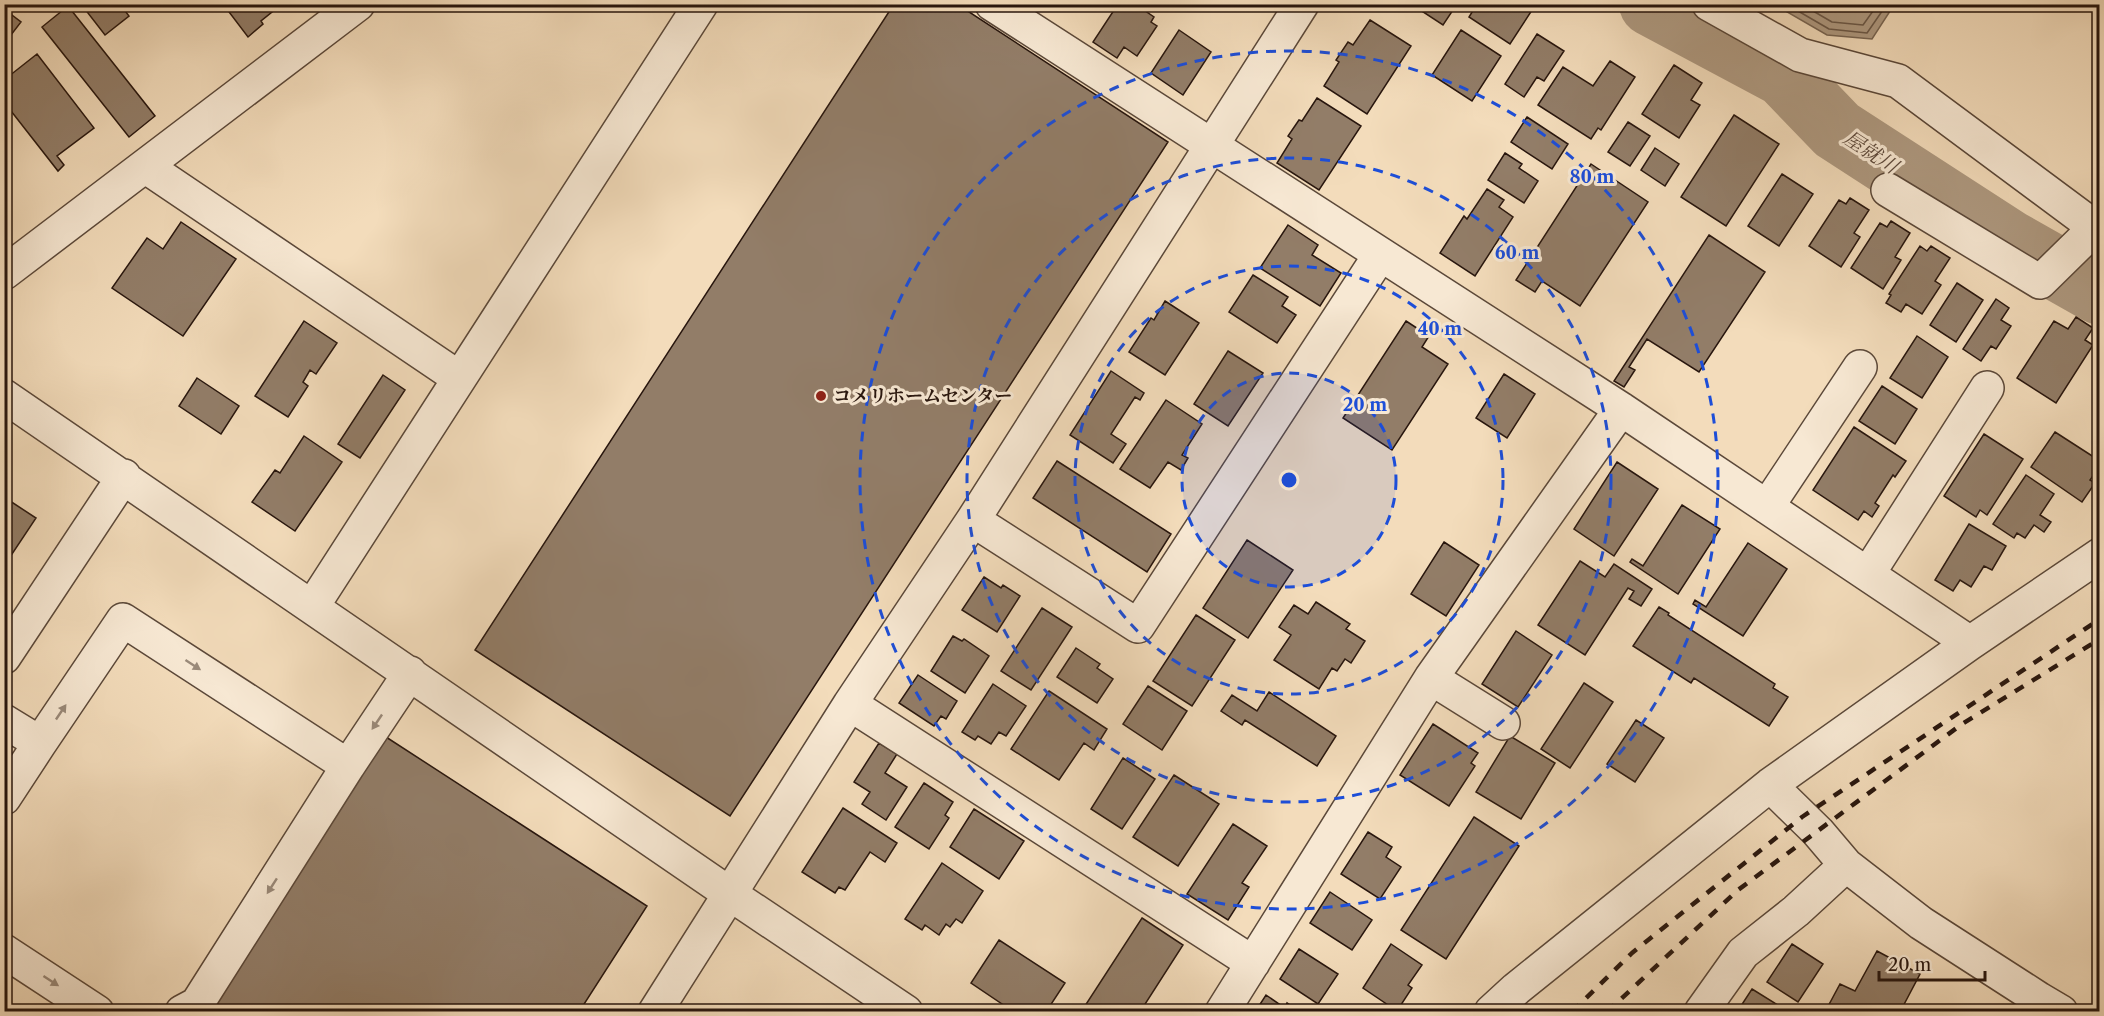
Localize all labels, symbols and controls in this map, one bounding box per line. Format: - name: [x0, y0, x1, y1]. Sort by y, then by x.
- water label: 屋就川: [1839, 126, 1904, 179]
- text: 80 m: [1569, 166, 1615, 188]
- text: 60 m: [1495, 242, 1539, 264]
- text: 40 m: [1418, 318, 1462, 340]
- place label: コメリホームセンター: [833, 385, 1012, 407]
- marker: コメリホームセンター: [814, 389, 828, 403]
- text: 20 m: [1343, 394, 1387, 416]
- centre of rings: [1279, 470, 1299, 490]
- one-way arrow: [185, 660, 201, 671]
- one-way arrow: [55, 705, 67, 721]
- one-way arrow: [372, 714, 383, 730]
- one-way arrow: [266, 878, 277, 894]
- scale bar: [1879, 944, 1986, 982]
- text: 20 m: [1888, 954, 1932, 976]
- one-way arrow: [43, 976, 59, 987]

